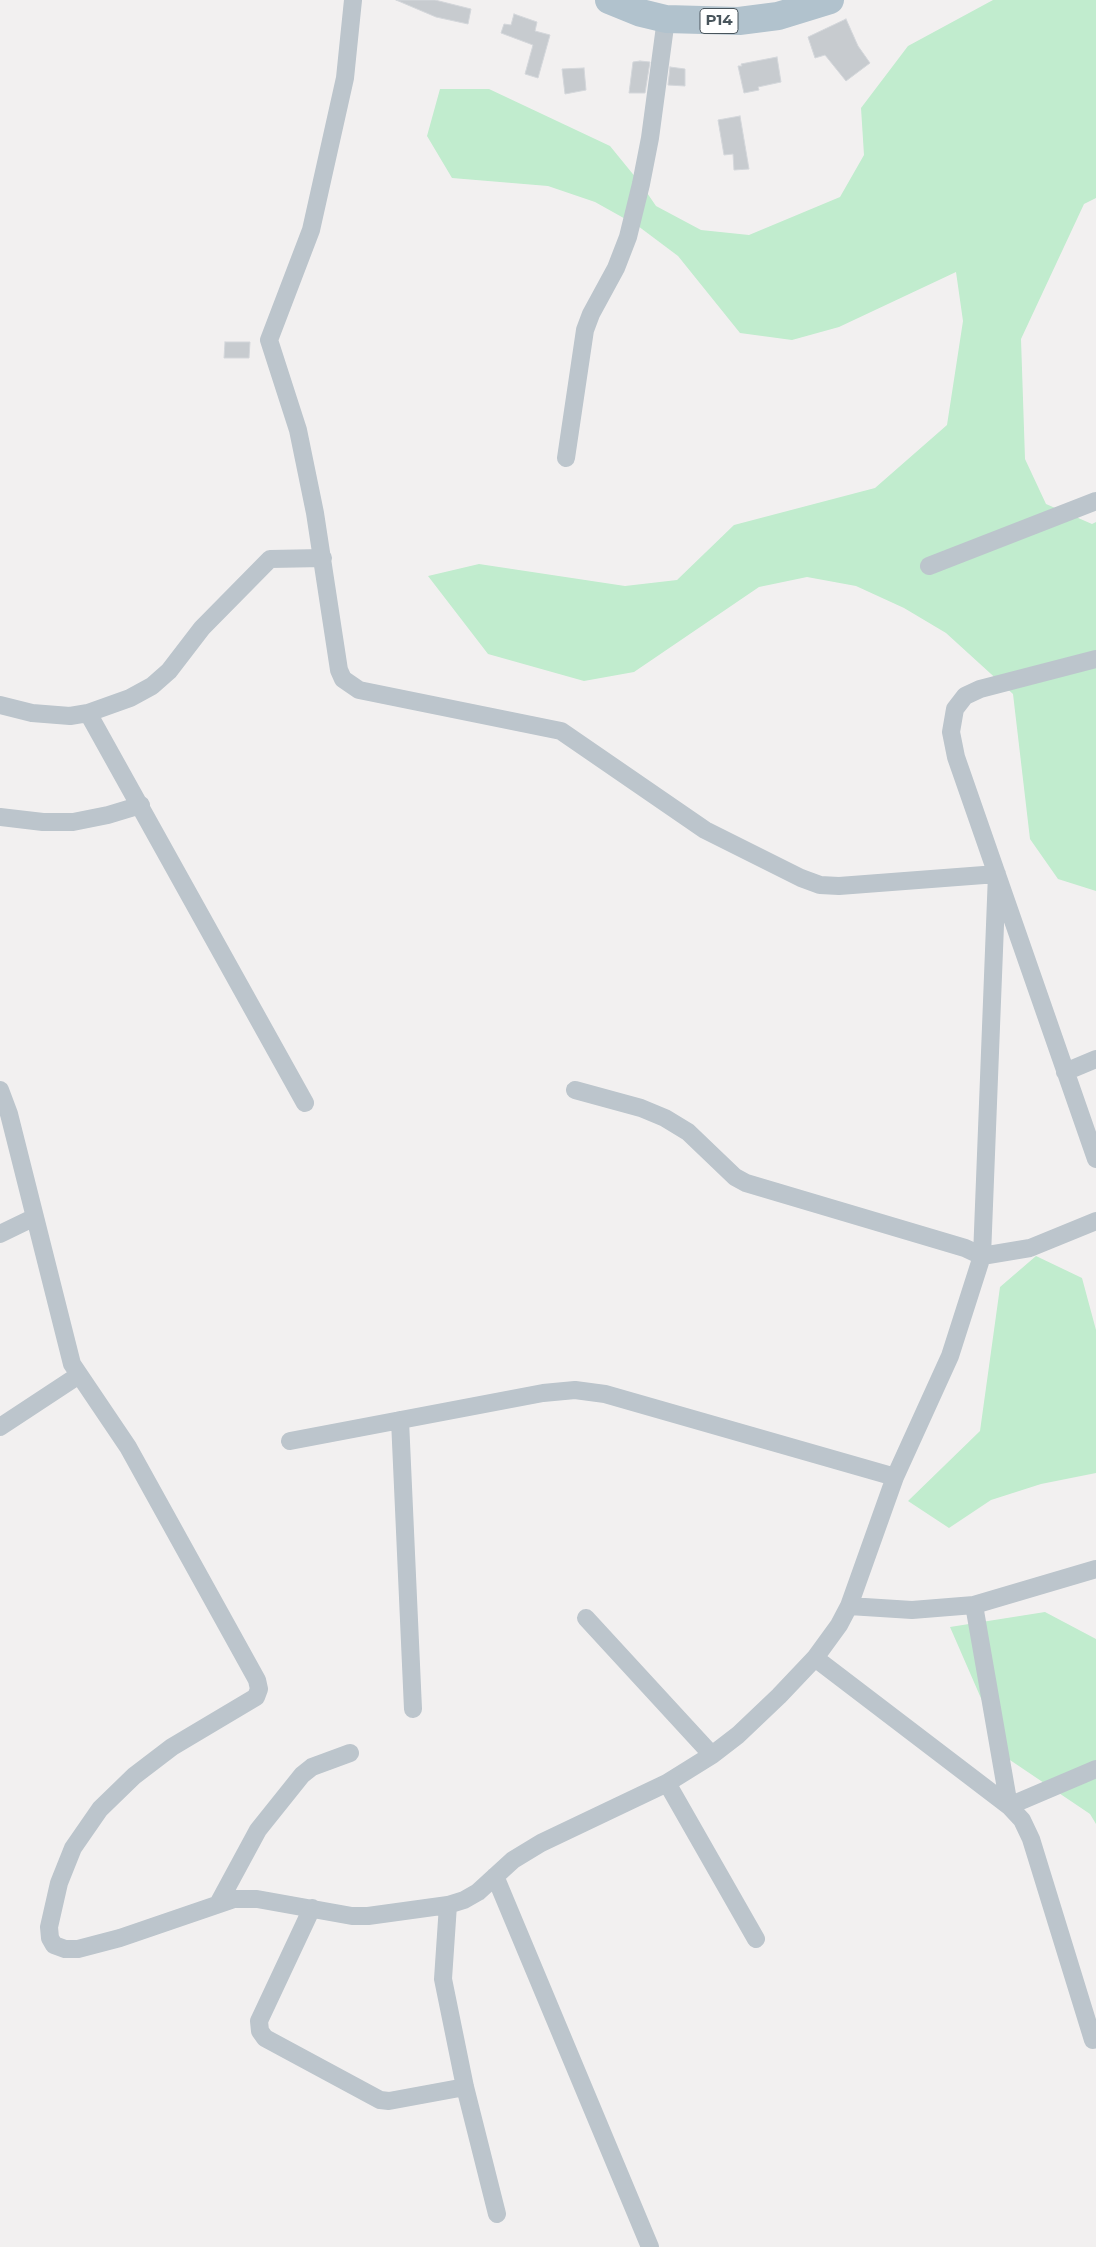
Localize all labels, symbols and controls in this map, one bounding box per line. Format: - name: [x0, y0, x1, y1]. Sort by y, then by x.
- road number: P14: [700, 8, 738, 34]

